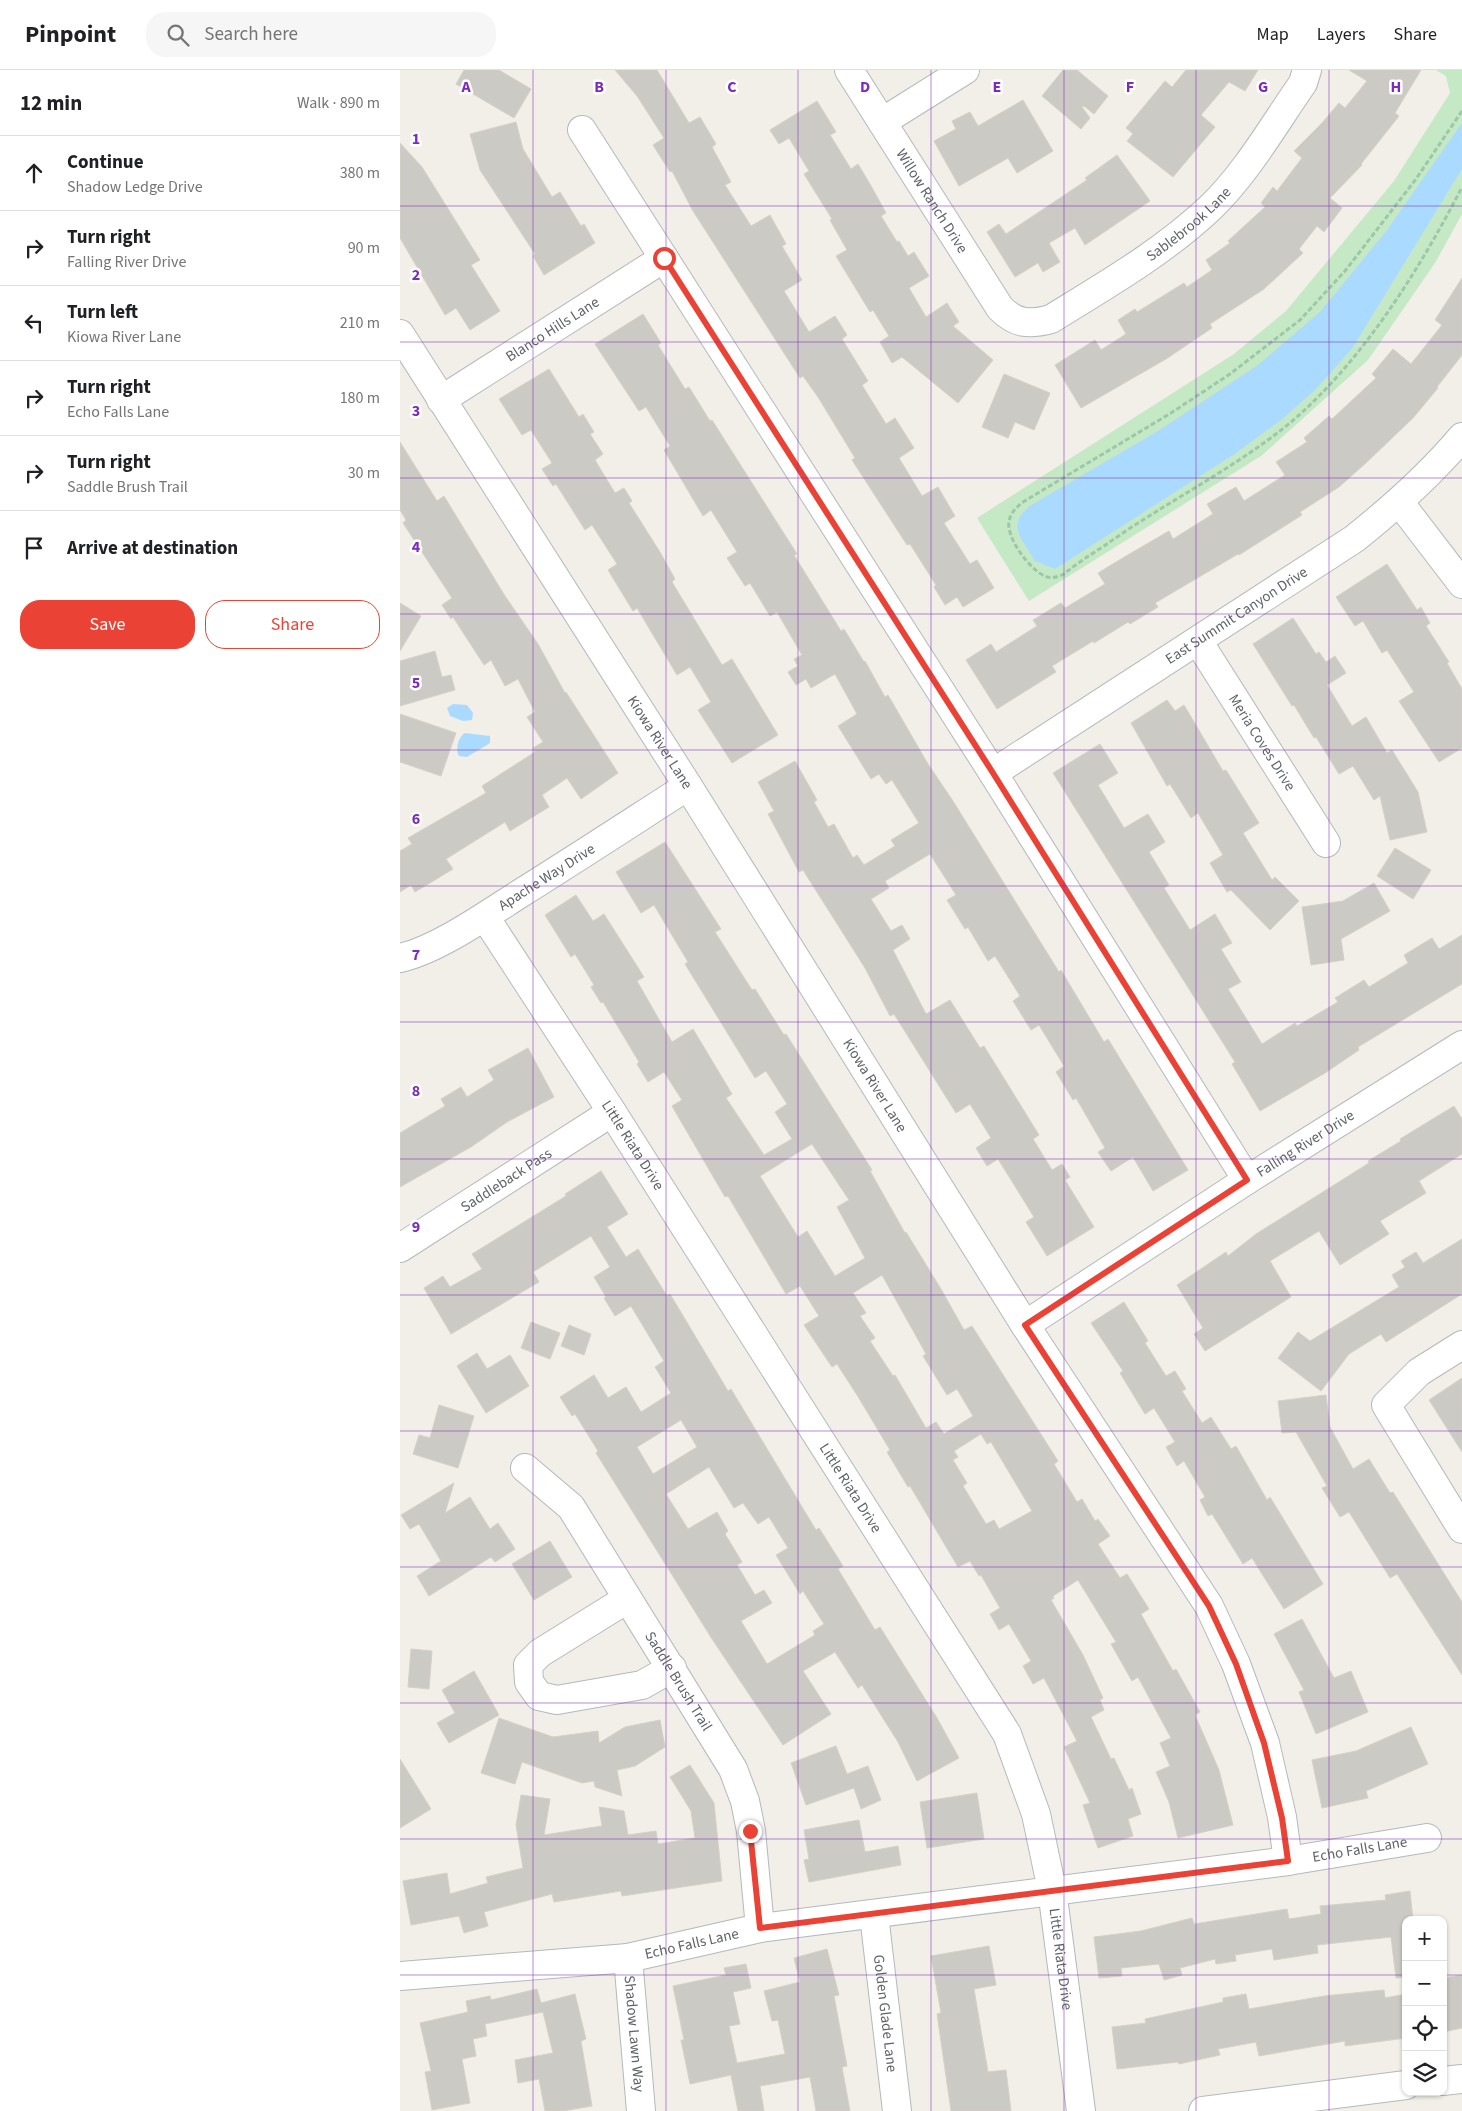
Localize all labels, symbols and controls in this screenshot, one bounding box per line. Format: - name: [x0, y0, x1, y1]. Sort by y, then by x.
- search box: [146, 12, 496, 57]
- text: Pinpoint: [25, 17, 116, 52]
- icon: search: [164, 21, 192, 49]
- text: Search here: [204, 21, 298, 48]
- text: Map: [1257, 22, 1289, 47]
- text: Layers: [1317, 22, 1366, 47]
- text: Share: [1394, 22, 1437, 47]
- text: A: [460, 76, 471, 98]
- text: B: [594, 76, 604, 98]
- text: C: [727, 76, 737, 98]
- text: D: [860, 76, 870, 98]
- text: E: [993, 76, 1001, 98]
- text: F: [1126, 76, 1134, 98]
- text: G: [1258, 76, 1268, 98]
- text: H: [1391, 76, 1401, 98]
- text: 12 min: [20, 88, 82, 118]
- text: Walk · 890 m: [297, 92, 380, 114]
- text: 1: [412, 128, 420, 150]
- street label: Willow Ranch Drive: [891, 145, 973, 257]
- text: Continue: [67, 149, 144, 176]
- icon: ahead: [20, 159, 48, 187]
- text: 380 m: [340, 162, 380, 184]
- text: Shadow Ledge Drive: [67, 176, 203, 198]
- street label: Sablebrook Lane: [1142, 182, 1236, 267]
- text: Turn right: [67, 224, 151, 251]
- icon: right: [20, 234, 48, 262]
- text: 90 m: [348, 237, 380, 259]
- route start: [653, 247, 676, 270]
- text: Falling River Drive: [67, 251, 186, 273]
- text: 2: [412, 264, 420, 286]
- street label: Blanco Hills Lane: [502, 292, 603, 367]
- text: Turn left: [67, 299, 138, 326]
- icon: left: [20, 309, 48, 337]
- text: 210 m: [340, 312, 380, 334]
- text: Kiowa River Lane: [67, 326, 181, 348]
- text: Turn right: [67, 374, 151, 401]
- icon: right: [20, 384, 48, 412]
- text: 180 m: [340, 387, 380, 409]
- text: 3: [412, 400, 420, 422]
- text: Echo Falls Lane: [67, 401, 169, 423]
- text: Turn right: [67, 449, 151, 476]
- icon: right: [20, 459, 48, 487]
- text: 30 m: [348, 462, 380, 484]
- text: Saddle Brush Trail: [67, 476, 188, 498]
- icon: arrive: [20, 534, 48, 562]
- text: Arrive at destination: [67, 535, 238, 562]
- text: 4: [412, 536, 421, 558]
- street label: East Summit Canyon Drive: [1161, 562, 1312, 670]
- button: Save: [20, 600, 195, 649]
- button: Share: [205, 600, 380, 649]
- text: 5: [412, 672, 420, 694]
- street label: Meria Coves Drive: [1223, 690, 1300, 795]
- street label: Kiowa River Lane: [622, 692, 697, 793]
- text: 6: [412, 808, 420, 830]
- street label: Apache Way Drive: [494, 839, 599, 916]
- text: 7: [412, 944, 420, 966]
- street label: Kiowa River Lane: [837, 1035, 912, 1137]
- text: 8: [412, 1080, 420, 1102]
- street label: Little Riata Drive: [596, 1096, 669, 1194]
- street label: Falling River Drive: [1253, 1105, 1359, 1183]
- street label: Saddleback Pass: [457, 1143, 556, 1217]
- text: 9: [412, 1216, 420, 1238]
- street label: Little Riata Drive: [814, 1439, 887, 1537]
- street label: Saddle Brush Trail: [639, 1628, 717, 1735]
- route end: [739, 1820, 762, 1843]
- street label: Echo Falls Lane: [1311, 1831, 1409, 1868]
- street label: Little Riata Drive: [1043, 1907, 1078, 2011]
- map controls: [1402, 1916, 1447, 2096]
- button: +: [1402, 1916, 1447, 1961]
- street label: Echo Falls Lane: [643, 1923, 741, 1965]
- street label: Golden Glade Lane: [868, 1953, 902, 2073]
- button: −: [1402, 1961, 1447, 2006]
- street label: Shadow Lawn Way: [619, 1975, 649, 2093]
- button: locate: [1402, 2006, 1447, 2051]
- button: layers: [1402, 2051, 1447, 2096]

